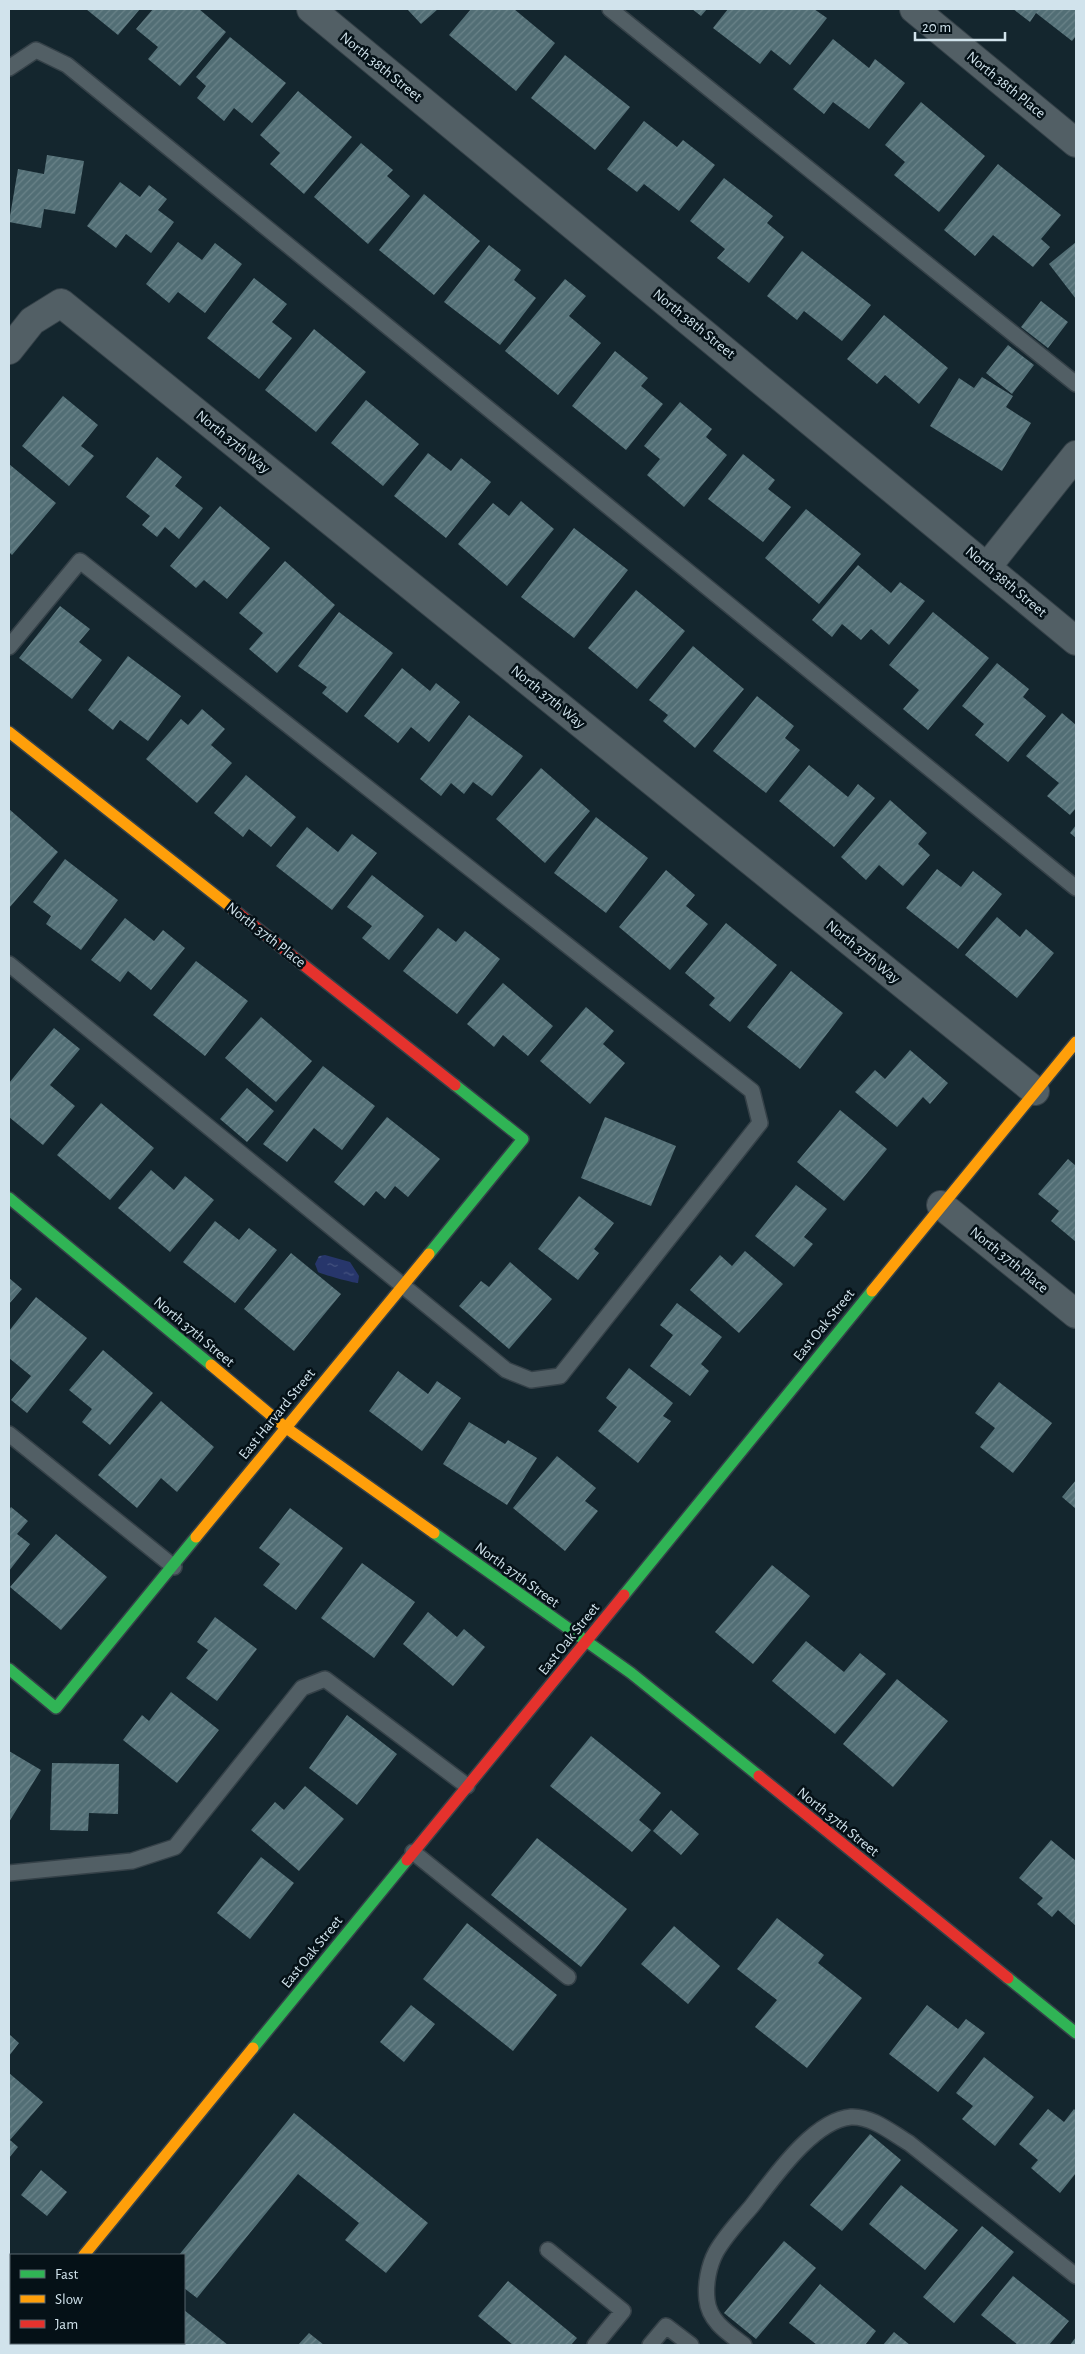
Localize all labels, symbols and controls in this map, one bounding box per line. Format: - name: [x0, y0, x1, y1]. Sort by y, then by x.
- scale bar: [915, 10, 1005, 42]
- text: 20 m: [922, 20, 951, 35]
- street label: North 38th Street: [337, 29, 425, 105]
- street label: North 38th Place: [964, 49, 1048, 121]
- street label: North 38th Street: [650, 286, 738, 362]
- street label: North 37th Way: [193, 408, 273, 477]
- street label: North 38th Street: [963, 544, 1050, 620]
- street label: North 37th Way: [508, 663, 588, 732]
- street label: North 37th Place: [224, 900, 308, 970]
- street label: North 37th Way: [823, 918, 903, 987]
- street label: North 37th Place: [967, 1224, 1051, 1296]
- street label: East Oak Street: [791, 1286, 858, 1364]
- street label: North 37th Street: [151, 1294, 237, 1370]
- street label: East Harvard Street: [236, 1366, 318, 1462]
- street label: North 37th Street: [472, 1540, 562, 1611]
- street label: East Oak Street: [536, 1600, 603, 1678]
- street label: North 37th Street: [794, 1785, 882, 1859]
- street label: East Oak Street: [279, 1913, 346, 1991]
- legend: [10, 2254, 185, 2344]
- text: Fast: [55, 2267, 79, 2282]
- text: Slow: [55, 2292, 83, 2307]
- text: Jam: [55, 2317, 78, 2332]

